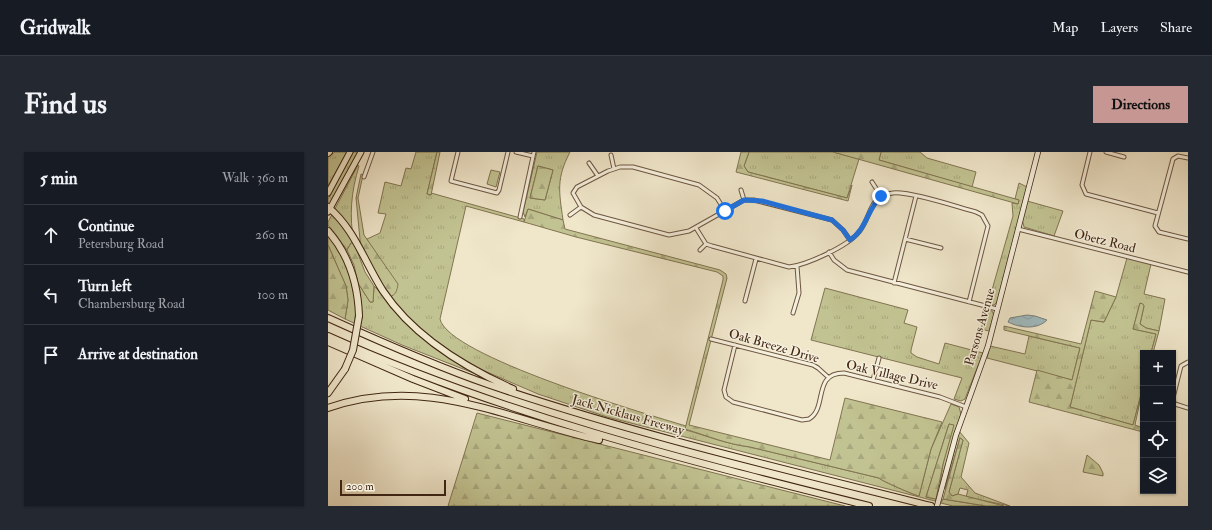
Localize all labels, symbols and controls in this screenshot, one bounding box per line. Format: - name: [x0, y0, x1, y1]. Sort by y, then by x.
- text: Gridwalk: [20, 16, 91, 40]
- text: Map: [1052, 19, 1078, 36]
- text: Layers: [1100, 19, 1138, 36]
- text: Share: [1160, 19, 1192, 36]
- button: Directions: [1093, 86, 1188, 123]
- text: Find us: [24, 87, 107, 122]
- text: 5 min: [40, 168, 78, 189]
- text: Walk · 360 m: [222, 170, 288, 186]
- route end: [872, 187, 890, 205]
- route start: [716, 202, 734, 220]
- text: Continue: [78, 217, 134, 236]
- icon: ahead: [40, 224, 62, 246]
- street label: Obetz Road: [1073, 226, 1138, 257]
- text: 260 m: [255, 227, 288, 243]
- text: Petersburg Road: [78, 236, 164, 252]
- text: Turn left: [78, 277, 132, 296]
- icon: left: [40, 284, 62, 306]
- street label: Parsons Avenue: [961, 286, 999, 368]
- text: 100 m: [257, 287, 288, 303]
- text: Chambersburg Road: [78, 296, 185, 312]
- street label: Oak Breeze Drive: [727, 325, 822, 367]
- icon: arrive: [40, 344, 62, 366]
- text: Arrive at destination: [78, 345, 198, 364]
- map controls: [1140, 350, 1176, 494]
- button: +: [1140, 350, 1176, 386]
- street label: Oak Village Drive: [844, 357, 940, 393]
- button: −: [1140, 386, 1176, 422]
- street label: Jack Nicklaus Freeway: [569, 391, 686, 440]
- button: locate: [1140, 422, 1176, 458]
- button: layers: [1140, 458, 1176, 494]
- scale bar: [340, 478, 446, 497]
- text: 200 m: [346, 480, 374, 493]

